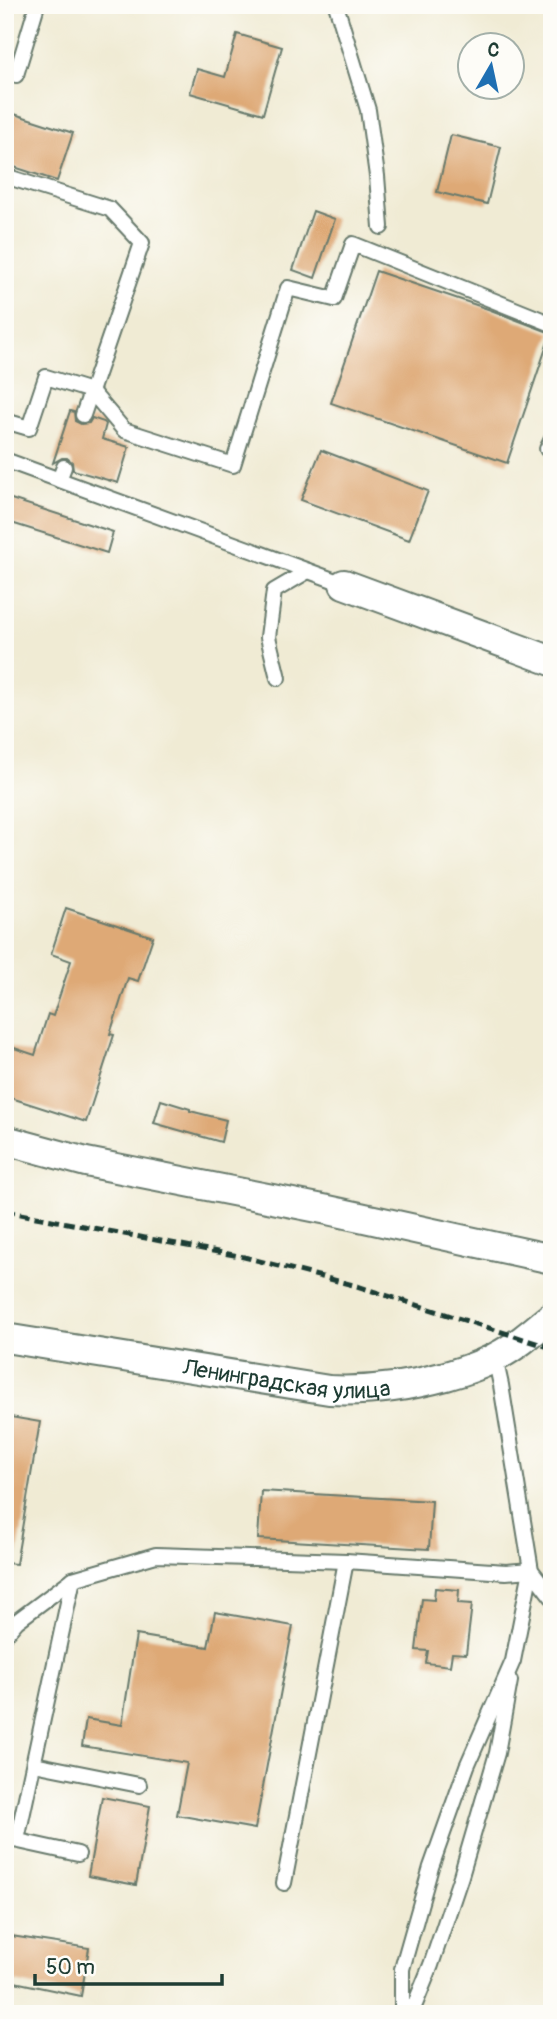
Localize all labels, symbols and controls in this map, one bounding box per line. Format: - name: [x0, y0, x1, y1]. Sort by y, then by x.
- north arrow: [456, 32, 526, 102]
- text: С: [486, 37, 501, 63]
- street label: Ленинградская улица: [180, 1352, 392, 1405]
- scale bar: [35, 1942, 222, 1986]
- text: 50 m: [46, 1954, 95, 1981]

